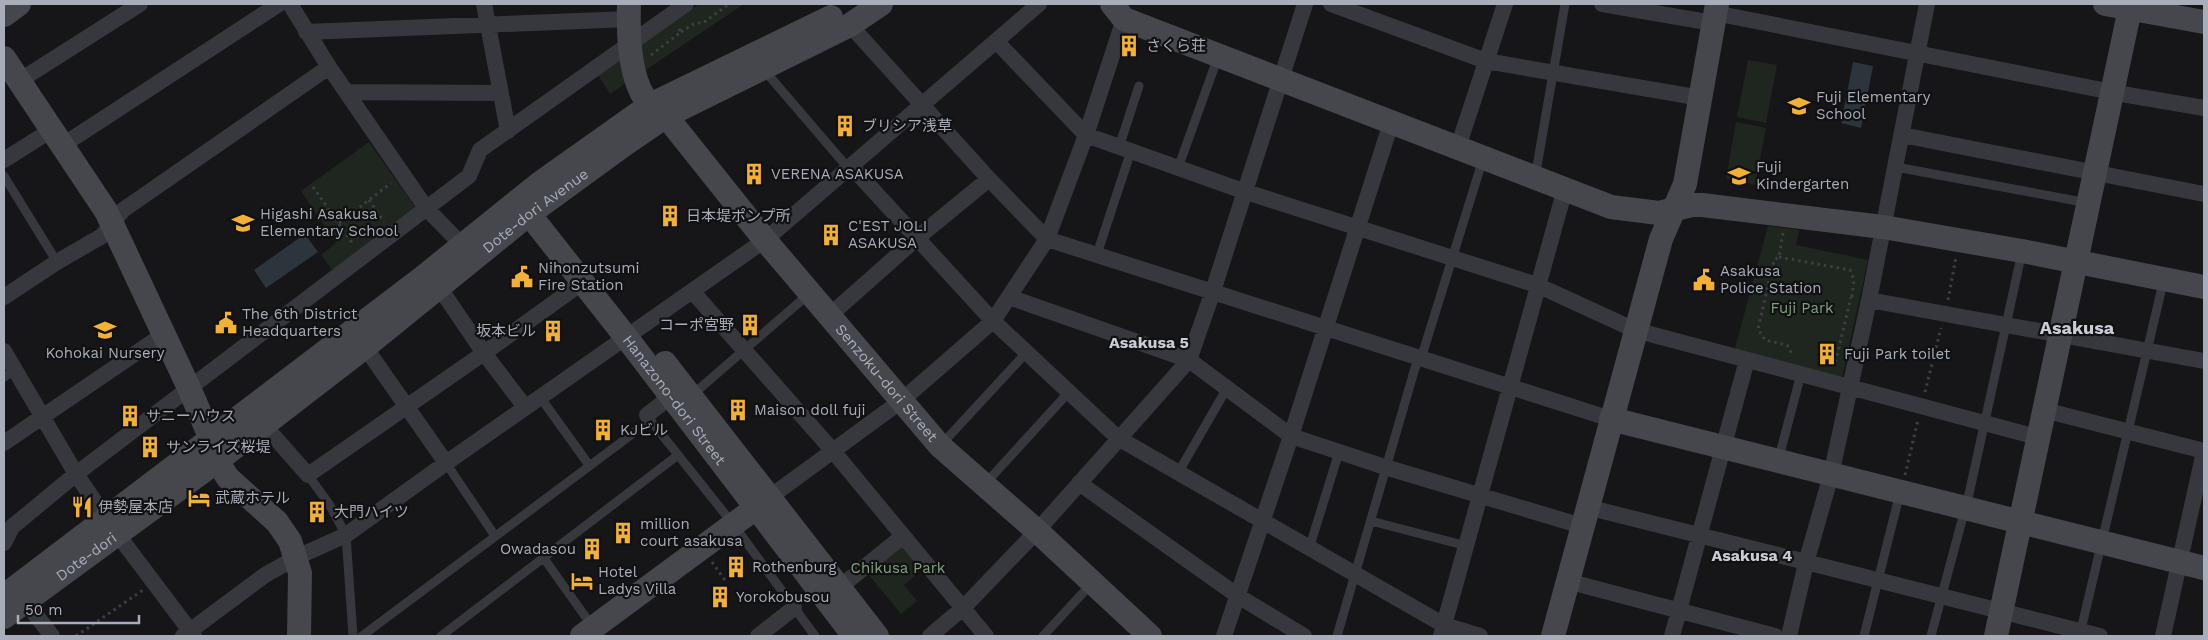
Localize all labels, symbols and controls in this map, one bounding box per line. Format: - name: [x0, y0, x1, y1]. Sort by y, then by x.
- building icon: さくら荘: [1116, 33, 1142, 59]
- place label: さくら荘: [1146, 37, 1206, 55]
- place label: Fuji Elementary School: [1816, 88, 1931, 123]
- school or university icon: Fuji Elementary School: [1786, 93, 1812, 119]
- building icon: ブリシア浅草: [832, 113, 858, 139]
- place label: ブリシア浅草: [862, 117, 952, 135]
- place label: Fuji Kindergarten: [1756, 158, 1849, 193]
- building icon: VERENA ASAKUSA: [741, 161, 767, 187]
- school or university icon: Fuji Kindergarten: [1726, 163, 1752, 189]
- street label: Dote-dori Avenue: [479, 165, 592, 257]
- place label: VERENA ASAKUSA: [771, 165, 904, 183]
- building icon: 日本堤ポンプ所: [657, 203, 683, 229]
- place label: Higashi Asakusa Elementary School: [260, 205, 399, 240]
- place label: 日本堤ポンプ所: [686, 207, 791, 225]
- school or university icon: Higashi Asakusa Elementary School: [230, 210, 256, 236]
- place label: C'EST JOLI ASAKUSA: [848, 217, 927, 252]
- building icon: C'EST JOLI ASAKUSA: [818, 222, 844, 248]
- place label: Nihonzutsumi Fire Station: [538, 259, 640, 294]
- place label: Asakusa Police Station: [1720, 262, 1821, 297]
- public building icon: Nihonzutsumi Fire Station: [509, 264, 535, 290]
- public building icon: Asakusa Police Station: [1691, 267, 1717, 293]
- park label: Fuji Park: [1770, 299, 1834, 317]
- place label: The 6th District Headquarters: [242, 305, 358, 340]
- public building icon: The 6th District Headquarters: [213, 310, 239, 336]
- building icon: コーポ宮野: [737, 312, 763, 338]
- place label: コーポ宮野: [659, 316, 734, 334]
- school or university icon: Kohokai Nursery: [92, 317, 118, 343]
- district label: Asakusa: [2040, 317, 2115, 338]
- building icon: 坂本ビル: [540, 318, 566, 344]
- street label: Senzoku-dori Street: [831, 320, 942, 446]
- place label: 坂本ビル: [476, 322, 536, 340]
- street label: Hanazono-dori Street: [619, 331, 730, 469]
- district label: Asakusa 5: [1109, 333, 1189, 352]
- building icon: Fuji Park toilet: [1814, 341, 1840, 367]
- place label: Kohokai Nursery: [46, 344, 165, 362]
- place label: Fuji Park toilet: [1844, 345, 1951, 363]
- building icon: Maison doll fuji: [725, 397, 751, 423]
- place label: Maison doll fuji: [754, 401, 866, 419]
- building icon: サニーハウス: [117, 403, 143, 429]
- place label: サニーハウス: [146, 407, 236, 425]
- building icon: KJビル: [590, 417, 616, 443]
- place label: KJビル: [620, 421, 668, 439]
- building icon: サンライズ桜堤: [137, 434, 163, 460]
- place label: サンライズ桜堤: [166, 438, 271, 456]
- hotel icon: 武蔵ホテル: [186, 485, 212, 511]
- place label: 武蔵ホテル: [215, 489, 290, 507]
- restaurant icon: 伊勢屋本店: [69, 494, 95, 520]
- place label: 伊勢屋本店: [98, 498, 173, 516]
- building icon: 大門ハイツ: [304, 499, 330, 525]
- place label: 大門ハイツ: [334, 503, 409, 521]
- place label: million court asakusa: [640, 515, 743, 550]
- building icon: million court asakusa: [610, 520, 636, 546]
- street label: Dote-dori: [52, 529, 120, 585]
- building icon: Owadasou: [579, 536, 605, 562]
- place label: Owadasou: [500, 540, 576, 558]
- district label: Asakusa 4: [1712, 546, 1792, 565]
- building icon: Rothenburg: [723, 554, 749, 580]
- place label: Rothenburg: [752, 558, 837, 576]
- park label: Chikusa Park: [851, 559, 946, 577]
- place label: Hotel Ladys Villa: [598, 563, 677, 598]
- hotel icon: Hotel Ladys Villa: [569, 568, 595, 594]
- building icon: Yorokobusou: [707, 584, 733, 610]
- place label: Yorokobusou: [736, 588, 829, 606]
- scale bar: [18, 592, 139, 624]
- text: 50 m: [25, 601, 62, 619]

